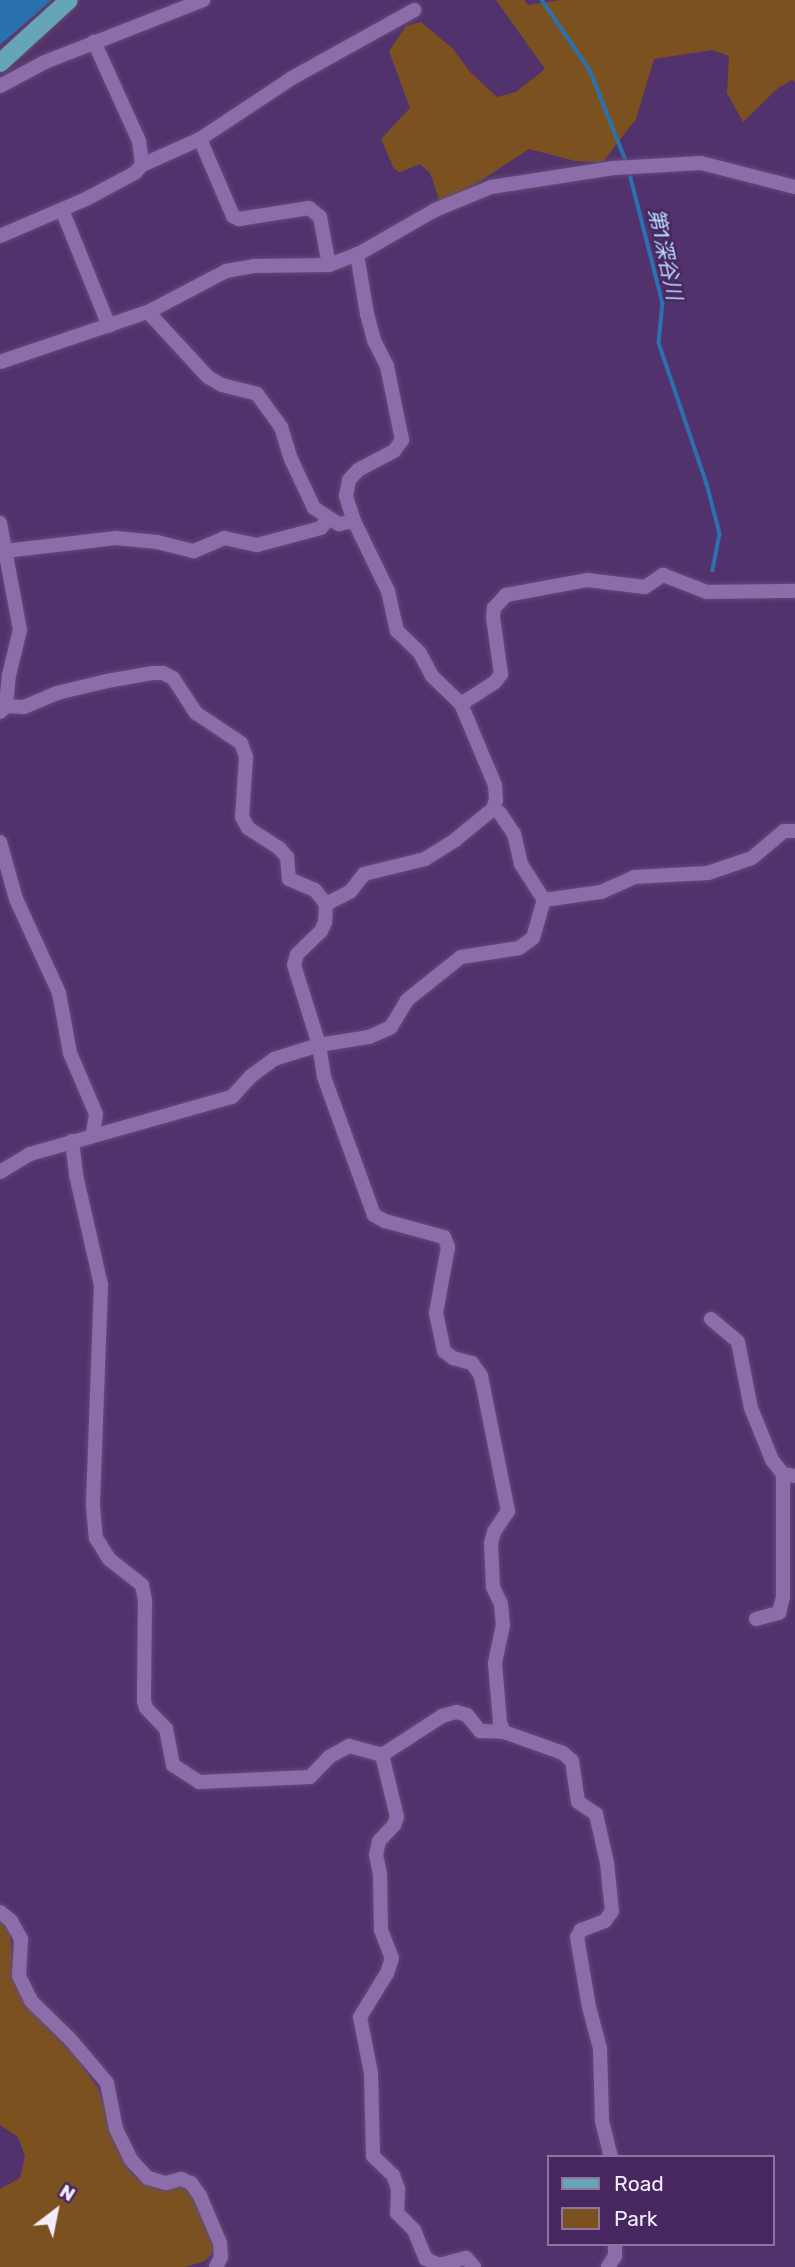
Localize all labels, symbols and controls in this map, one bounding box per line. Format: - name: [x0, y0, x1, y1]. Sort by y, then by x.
- water label: 第1深谷川: [643, 206, 687, 302]
- legend: [546, 2155, 774, 2246]
- text: Road: [614, 2171, 664, 2196]
- north arrow: [21, 2176, 91, 2246]
- text: N: [55, 2179, 79, 2206]
- text: Park: [614, 2206, 658, 2231]

